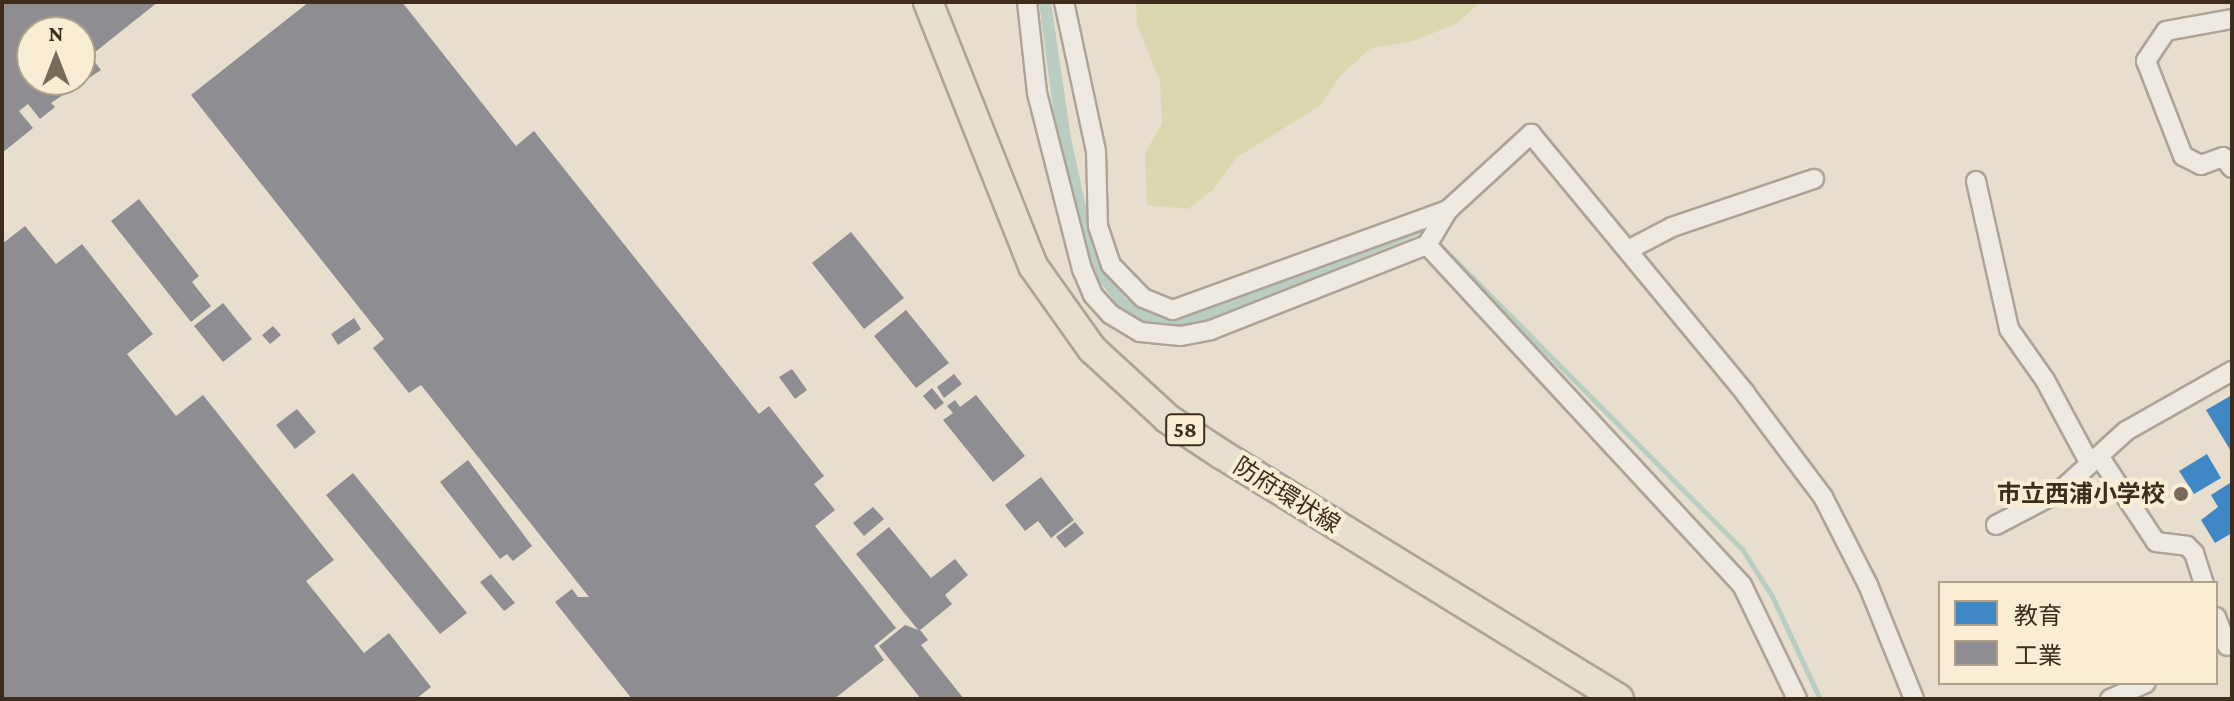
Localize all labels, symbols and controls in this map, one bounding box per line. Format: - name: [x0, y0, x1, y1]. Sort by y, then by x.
- north arrow: [16, 16, 96, 96]
- text: N: [49, 21, 64, 46]
- road number: 58: [1165, 412, 1205, 448]
- street label: 防府環状線: [1228, 451, 1346, 539]
- place label: 市立西浦小学校: [1997, 480, 2165, 508]
- marker: 市立西浦小学校: [2172, 485, 2190, 503]
- legend: [1938, 581, 2218, 685]
- text: 教育: [2014, 602, 2062, 629]
- text: 工業: [2014, 642, 2062, 669]

